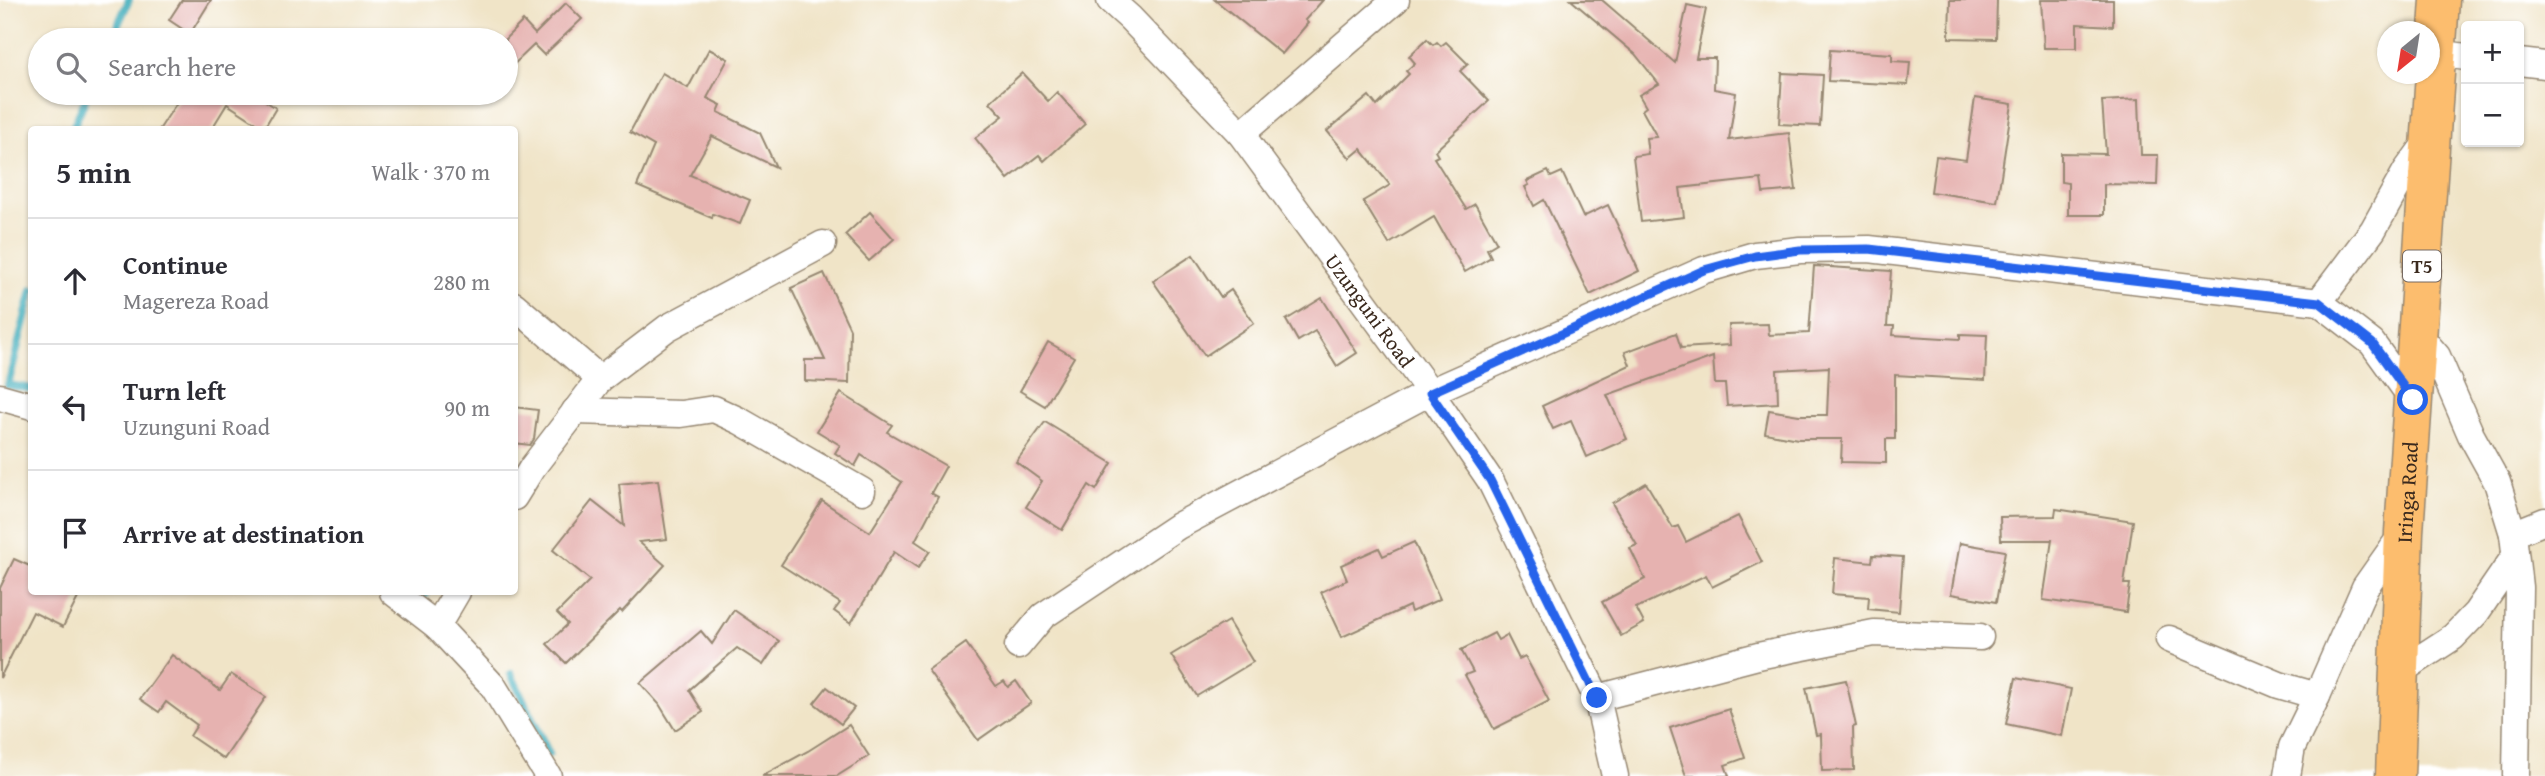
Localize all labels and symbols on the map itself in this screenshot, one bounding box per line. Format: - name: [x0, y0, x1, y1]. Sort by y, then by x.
- north arrow: [2377, 21, 2440, 84]
- street label: Uzunguni Road: [1318, 247, 1423, 374]
- road number: T5: [2403, 250, 2441, 282]
- route start: [2397, 384, 2428, 415]
- street label: Iringa Road: [2388, 440, 2426, 544]
- route end: [1581, 682, 1612, 713]

